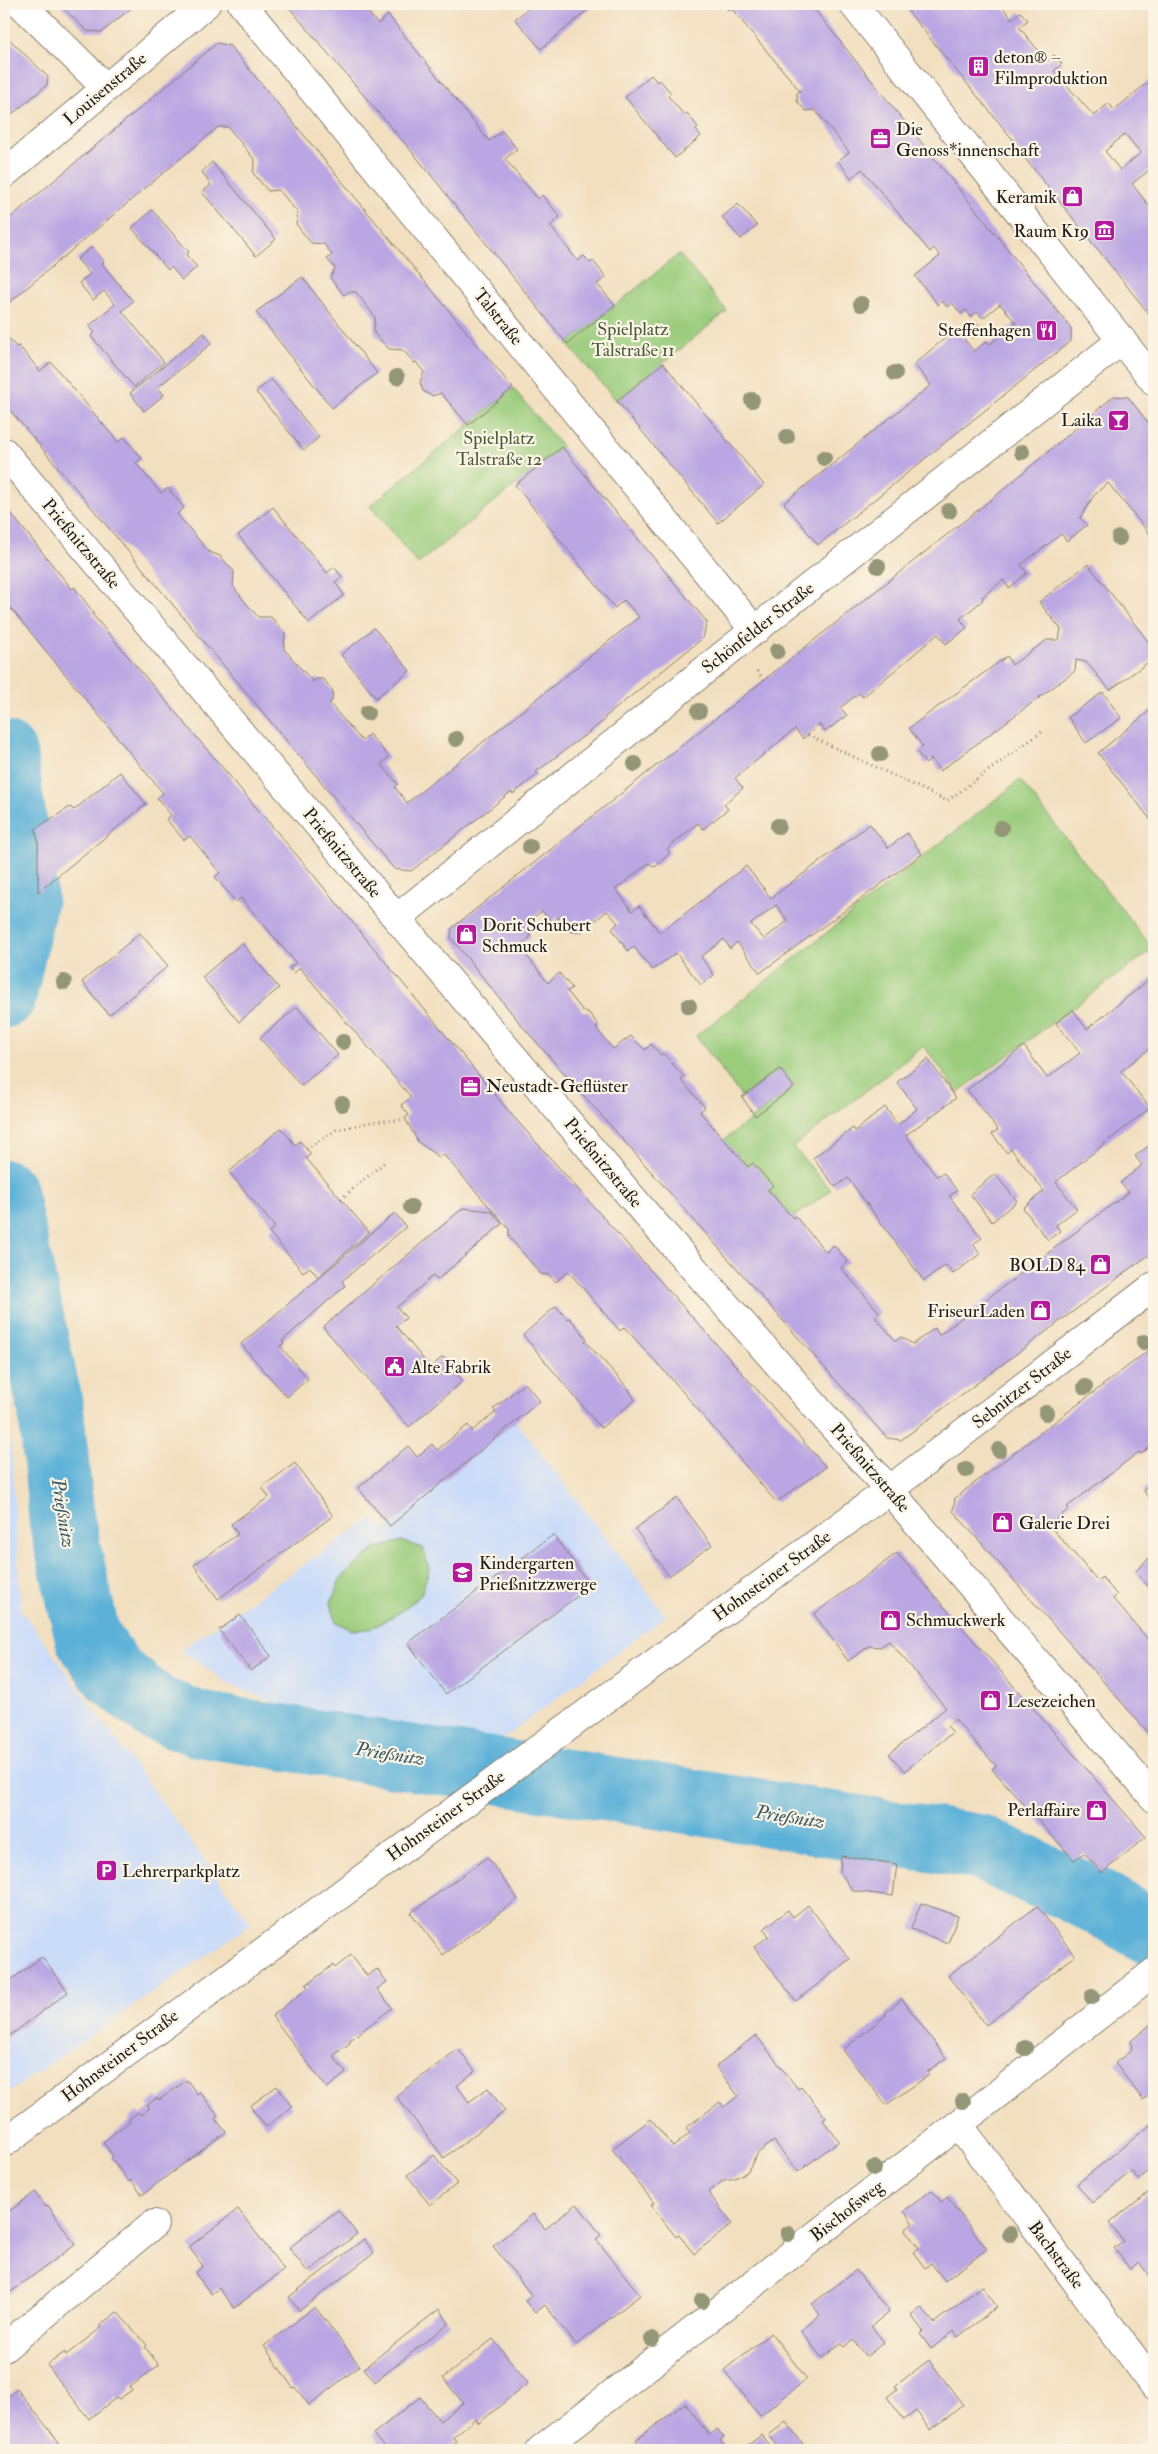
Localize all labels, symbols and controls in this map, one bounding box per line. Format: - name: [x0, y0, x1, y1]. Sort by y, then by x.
- place label: deton® – Filmproduktion: [994, 46, 1108, 90]
- street label: Louisenstraße: [58, 47, 152, 131]
- building icon: deton® – Filmproduktion: [966, 55, 990, 79]
- place label: Die Genoss*innenschaft: [896, 118, 1039, 162]
- office icon: Die Genoss*innenschaft: [868, 127, 892, 151]
- shop icon: Keramik: [1061, 185, 1085, 209]
- place label: Keramik: [996, 186, 1057, 209]
- museum icon: Raum K19: [1093, 219, 1117, 243]
- place label: Raum K19: [1013, 220, 1089, 243]
- street label: Talstraße: [468, 284, 528, 351]
- park label: Spielplatz Talstraße 11: [591, 318, 675, 362]
- restaurant icon: Steffenhagen: [1035, 318, 1059, 342]
- place label: Steffenhagen: [938, 319, 1031, 342]
- bar icon: Laika: [1106, 408, 1130, 432]
- place label: Laika: [1061, 409, 1103, 432]
- park label: Spielplatz Talstraße 12: [456, 427, 542, 471]
- street label: Prießnitzstraße: [37, 494, 126, 594]
- street label: Schönfelder Straße: [697, 577, 819, 679]
- street label: Prießnitzstraße: [298, 803, 387, 903]
- place label: Dorit Schubert Schmuck: [482, 914, 591, 958]
- shop icon: Dorit Schubert Schmuck: [454, 923, 478, 947]
- office icon: Neustadt-Geflüster: [458, 1074, 482, 1098]
- place label: Neustadt-Geflüster: [486, 1075, 628, 1098]
- street label: Prießnitzstraße: [559, 1113, 648, 1213]
- shop icon: BOLD 84: [1089, 1253, 1113, 1277]
- place label: BOLD 84: [1009, 1254, 1086, 1277]
- shop icon: FriseurLaden: [1029, 1299, 1053, 1323]
- place label: FriseurLaden: [927, 1300, 1025, 1323]
- street label: Sebnitzer Straße: [968, 1342, 1077, 1434]
- public building icon: Alte Fabrik: [383, 1355, 407, 1379]
- place label: Alte Fabrik: [410, 1356, 492, 1379]
- street label: Prießnitzstraße: [825, 1419, 915, 1518]
- water label: Prießnitz: [46, 1476, 80, 1549]
- shop icon: Galerie Drei: [991, 1511, 1015, 1535]
- place label: Galerie Drei: [1019, 1512, 1110, 1535]
- street label: Hohnsteiner Straße: [708, 1525, 836, 1627]
- place label: Kindergarten Prießnitzzwerge: [479, 1552, 597, 1596]
- school or university icon: Kindergarten Prießnitzzwerge: [451, 1561, 475, 1585]
- shop icon: Schmuckwerk: [878, 1608, 902, 1632]
- place label: Schmuckwerk: [906, 1609, 1006, 1632]
- shop icon: Lesezeichen: [979, 1689, 1003, 1713]
- place label: Lesezeichen: [1007, 1690, 1096, 1713]
- water label: Prießnitz: [353, 1737, 426, 1771]
- street label: Hohnsteiner Straße: [382, 1765, 510, 1867]
- shop icon: Perlaffaire: [1084, 1798, 1108, 1822]
- place label: Perlaffaire: [1007, 1799, 1080, 1822]
- water label: Prießnitz: [753, 1800, 826, 1834]
- parking icon: Lehrerparkplatz: [94, 1859, 118, 1883]
- place label: Lehrerparkplatz: [122, 1860, 240, 1883]
- street label: Hohnsteiner Straße: [57, 2004, 183, 2107]
- street label: Bischofsweg: [805, 2174, 889, 2247]
- street label: Bachstraße: [1023, 2216, 1089, 2294]

